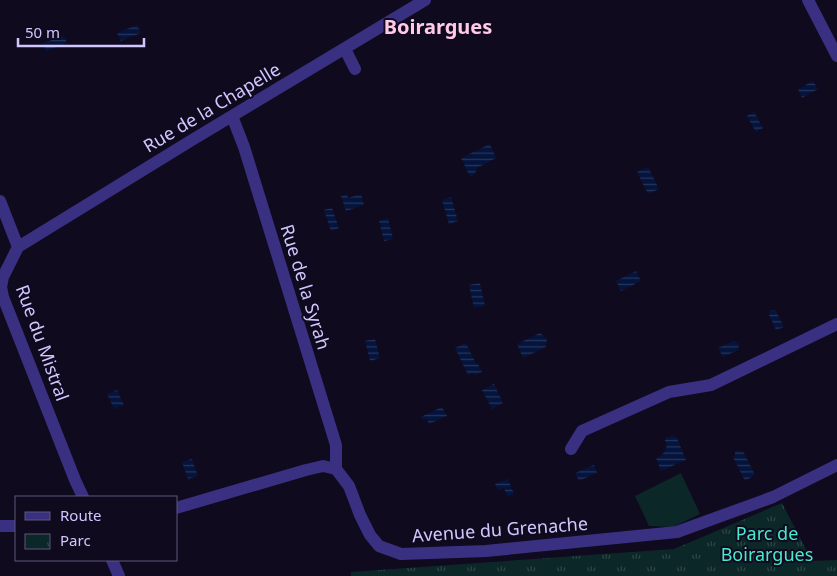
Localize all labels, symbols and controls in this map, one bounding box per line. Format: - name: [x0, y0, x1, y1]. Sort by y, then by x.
- district label: Boirargues: [384, 13, 492, 40]
- scale bar: [18, 15, 144, 47]
- text: 50 m: [25, 22, 60, 42]
- street label: Rue de la Chapelle: [139, 57, 284, 158]
- street label: Rue de la Syrah: [275, 221, 336, 352]
- street label: Rue du Mistral: [11, 281, 75, 404]
- legend: [15, 496, 178, 561]
- text: Route: [60, 505, 102, 525]
- street label: Avenue du Grenache: [411, 511, 589, 547]
- park label: Parc de Boirargues: [721, 521, 813, 566]
- text: Parc: [60, 530, 91, 550]

